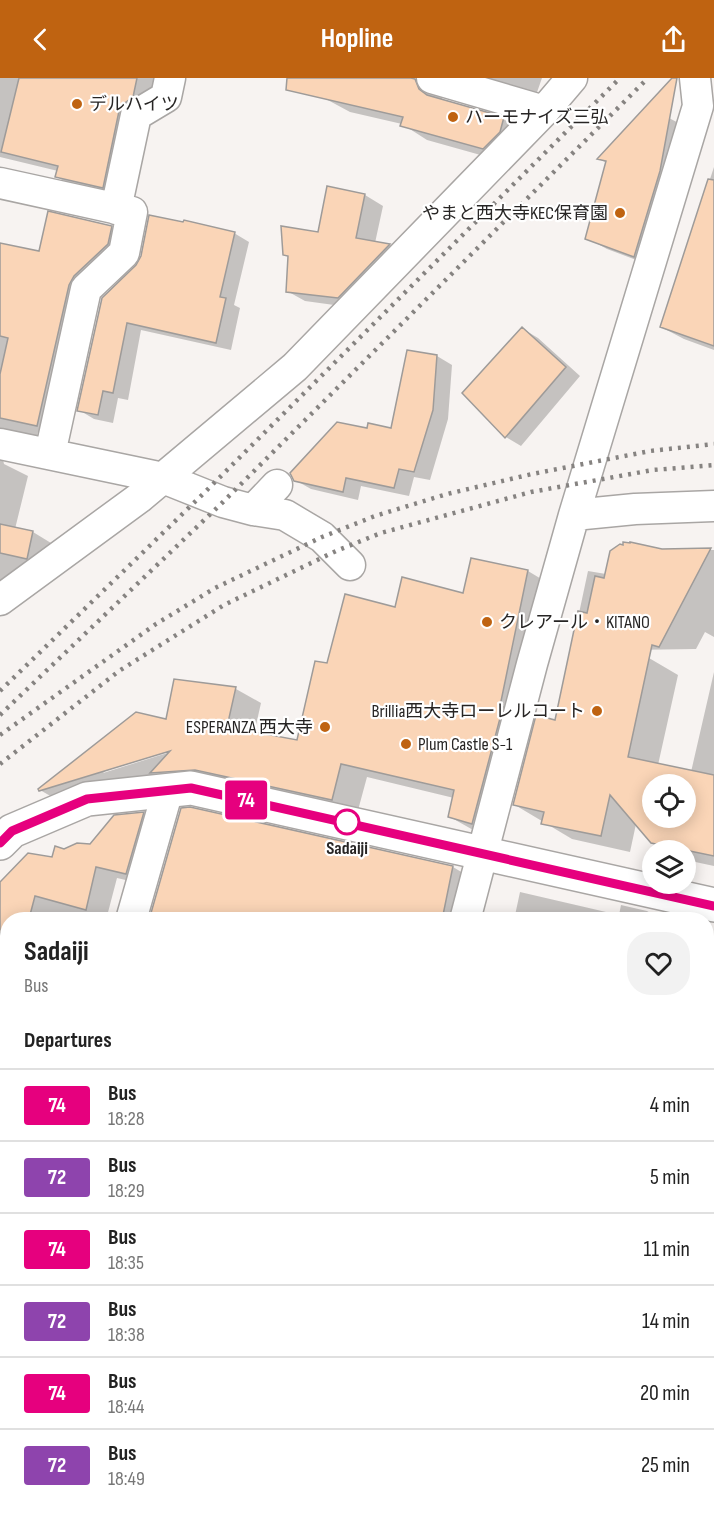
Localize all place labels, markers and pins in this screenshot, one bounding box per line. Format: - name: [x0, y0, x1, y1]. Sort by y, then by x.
- place label: デルハイツ: [89, 94, 179, 115]
- marker: デルハイツ: [70, 97, 84, 111]
- place label: ハーモナイズ三弘: [465, 107, 608, 128]
- marker: ハーモナイズ三弘: [446, 110, 460, 124]
- place label: やまと西大寺KEC保育園: [422, 203, 608, 224]
- marker: やまと西大寺KEC保育園: [613, 206, 627, 220]
- place label: クレアール・KITANO: [499, 612, 650, 633]
- marker: クレアール・KITANO: [480, 615, 494, 629]
- place label: Brillia西大寺ローレルコート: [371, 701, 585, 722]
- marker: Brillia西大寺ローレルコート: [590, 704, 604, 718]
- place label: ESPERANZA 西大寺: [186, 717, 313, 738]
- marker: ESPERANZA 西大寺: [318, 720, 332, 734]
- place label: Plum Castle S-1: [418, 734, 513, 755]
- marker: Plum Castle S-1: [399, 737, 413, 751]
- marker: Sadaiji: [334, 809, 360, 835]
- place label: Sadaiji: [326, 838, 368, 859]

